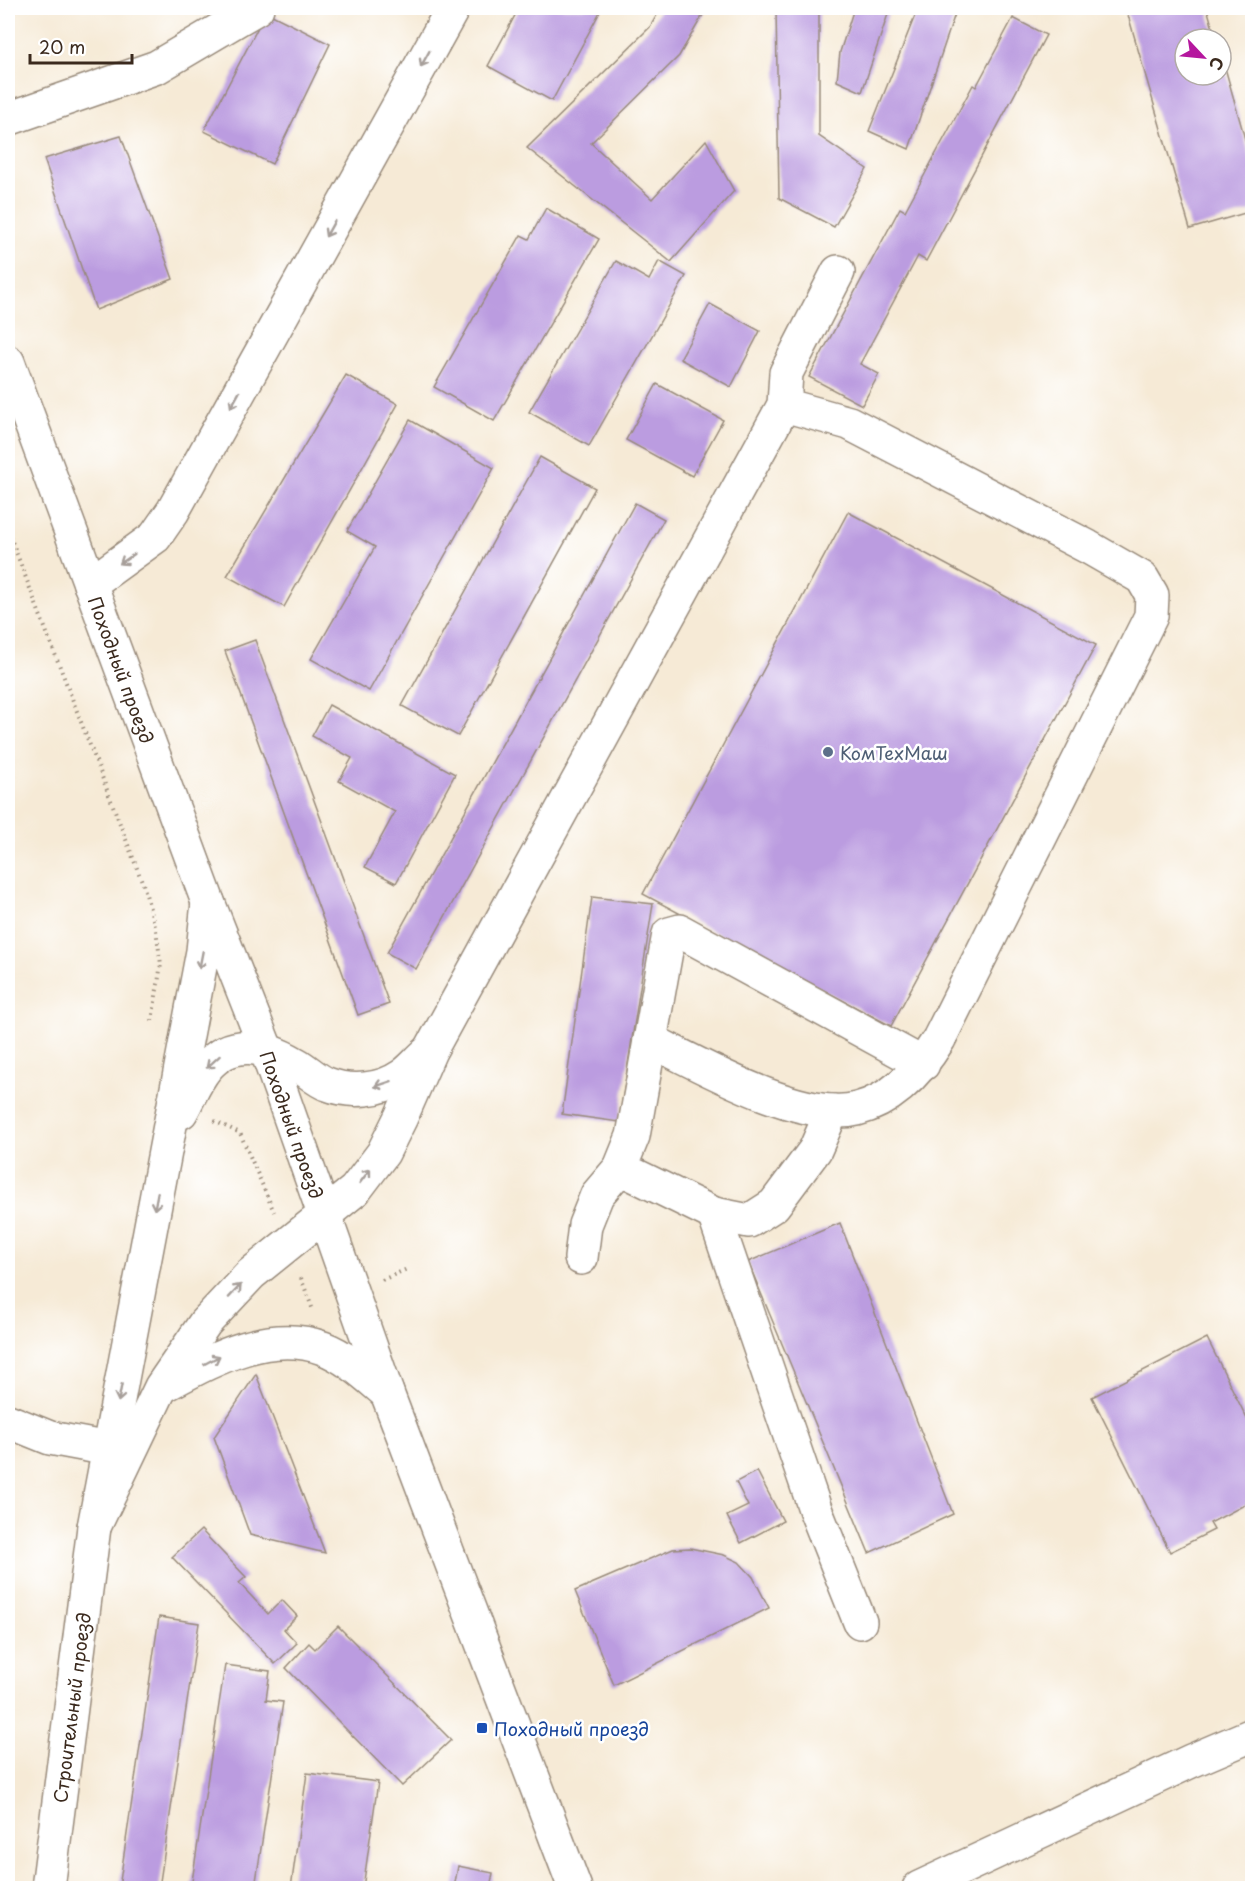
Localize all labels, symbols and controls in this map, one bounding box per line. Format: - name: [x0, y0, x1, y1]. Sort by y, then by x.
- scale bar: [30, 27, 132, 65]
- north arrow: [1173, 27, 1233, 87]
- text: 20 m: [39, 33, 85, 60]
- one-way arrow: [419, 49, 430, 67]
- text: С: [1204, 53, 1231, 75]
- one-way arrow: [324, 220, 336, 237]
- one-way arrow: [229, 391, 241, 408]
- one-way arrow: [120, 553, 136, 565]
- street label: Походный проезд: [82, 592, 162, 747]
- place label: КомТехМаш: [840, 739, 948, 766]
- marker: КомТехМаш: [821, 745, 835, 759]
- one-way arrow: [195, 950, 206, 970]
- street label: Походный проезд: [254, 1047, 331, 1202]
- one-way arrow: [206, 1055, 221, 1069]
- one-way arrow: [374, 1079, 393, 1090]
- one-way arrow: [359, 1169, 372, 1185]
- one-way arrow: [150, 1191, 161, 1211]
- one-way arrow: [228, 1284, 242, 1299]
- one-way arrow: [203, 1354, 221, 1365]
- one-way arrow: [114, 1383, 125, 1402]
- street label: Строительный проезд: [45, 1611, 97, 1804]
- place label: Походный проезд: [494, 1715, 649, 1742]
- marker: Походный проезд: [475, 1721, 489, 1735]

